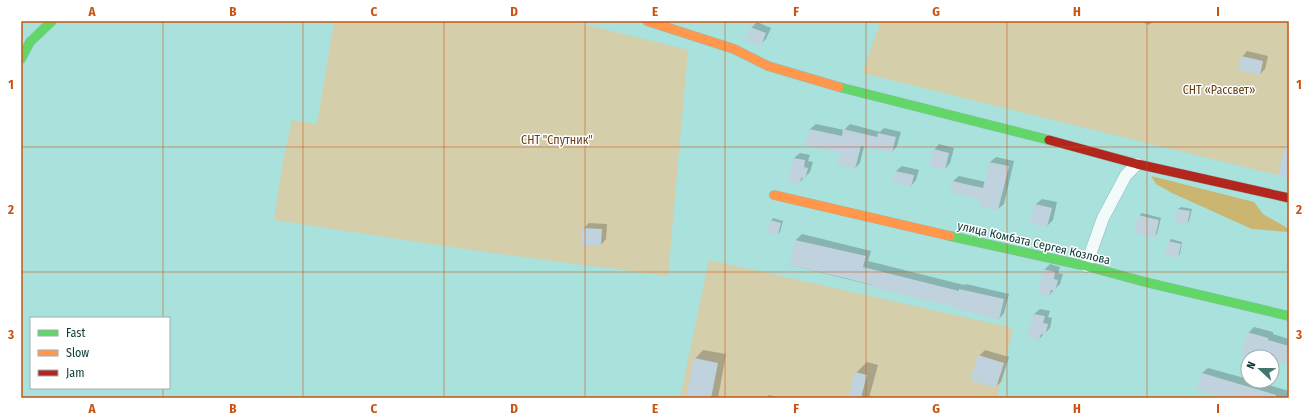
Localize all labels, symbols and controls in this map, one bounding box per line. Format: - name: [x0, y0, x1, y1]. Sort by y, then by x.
- text: A: [87, 4, 96, 19]
- text: B: [229, 4, 237, 19]
- text: C: [371, 4, 378, 19]
- text: D: [510, 4, 518, 19]
- text: E: [652, 4, 658, 19]
- text: F: [793, 4, 799, 19]
- text: G: [932, 4, 940, 19]
- text: H: [1073, 4, 1081, 19]
- text: I: [1216, 4, 1220, 19]
- text: 1: [8, 77, 14, 92]
- text: 1: [1296, 77, 1302, 92]
- park label: СНТ «Рассвет»: [1183, 83, 1255, 97]
- park label: СНТ "Спутник": [521, 133, 593, 147]
- text: 2: [7, 202, 14, 217]
- text: 2: [1295, 202, 1302, 217]
- street label: улица Комбата Сергея Козлова: [956, 219, 1112, 267]
- legend: [30, 317, 170, 389]
- text: Fast: [66, 326, 85, 340]
- text: 3: [7, 327, 14, 342]
- text: 3: [1295, 327, 1302, 342]
- text: Slow: [66, 346, 89, 360]
- north arrow: [1240, 349, 1280, 389]
- text: N: [1244, 360, 1258, 371]
- text: Jam: [66, 366, 84, 380]
- text: A: [87, 401, 96, 416]
- text: B: [229, 401, 237, 416]
- text: C: [371, 401, 378, 416]
- text: D: [510, 401, 518, 416]
- text: E: [652, 401, 658, 416]
- text: F: [793, 401, 799, 416]
- text: G: [932, 401, 940, 416]
- text: H: [1073, 401, 1081, 416]
- text: I: [1216, 401, 1220, 416]

